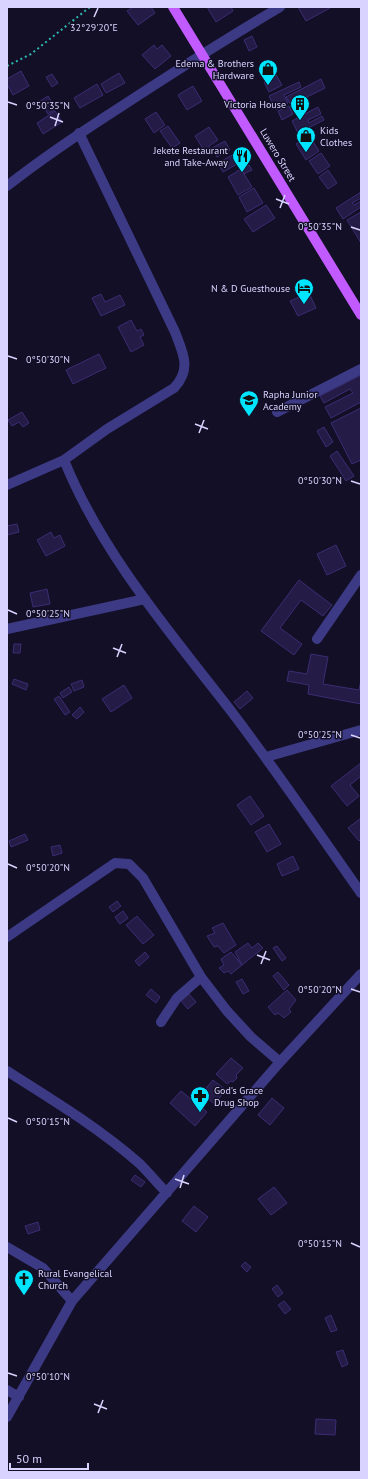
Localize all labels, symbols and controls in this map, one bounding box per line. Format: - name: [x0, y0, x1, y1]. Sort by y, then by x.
- text: 32°29'20"E: [70, 21, 118, 34]
- place label: Edema & Brothers Hardware: [175, 57, 254, 82]
- shop icon: Edema & Brothers Hardware: [257, 58, 279, 86]
- building icon: Victoria House: [289, 93, 311, 121]
- place label: Victoria House: [223, 98, 286, 111]
- text: 0°50'35"N: [26, 99, 70, 112]
- place label: Kids Clothes: [320, 124, 352, 149]
- shop icon: Kids Clothes: [295, 125, 317, 153]
- street label: Luwero Street: [257, 126, 299, 184]
- place label: Jekete Restaurant and Take-Away: [153, 144, 229, 169]
- restaurant icon: Jekete Restaurant and Take-Away: [231, 145, 253, 173]
- text: 0°50'35"N: [298, 220, 342, 233]
- hotel icon: N & D Guesthouse: [293, 277, 315, 305]
- place label: N & D Guesthouse: [211, 282, 290, 295]
- text: 0°50'30"N: [26, 353, 70, 366]
- place label: Rapha Junior Academy: [263, 388, 318, 413]
- school or university icon: Rapha Junior Academy: [238, 389, 260, 417]
- text: 0°50'30"N: [298, 474, 342, 487]
- text: 0°50'25"N: [26, 607, 70, 620]
- text: 0°50'25"N: [298, 728, 342, 741]
- text: 0°50'20"N: [26, 861, 70, 874]
- text: 0°50'20"N: [298, 983, 342, 996]
- place label: God's Grace Drug Shop: [214, 1084, 263, 1109]
- pharmacy icon: God's Grace Drug Shop: [189, 1085, 211, 1113]
- text: 0°50'15"N: [26, 1115, 70, 1128]
- text: 0°50'15"N: [298, 1237, 342, 1250]
- place label: Rural Evangelical Church: [38, 1267, 112, 1292]
- church icon: Rural Evangelical Church: [13, 1268, 35, 1296]
- text: 0°50'10"N: [26, 1370, 70, 1383]
- scale bar: [10, 1445, 88, 1471]
- text: 50 m: [16, 1451, 42, 1466]

